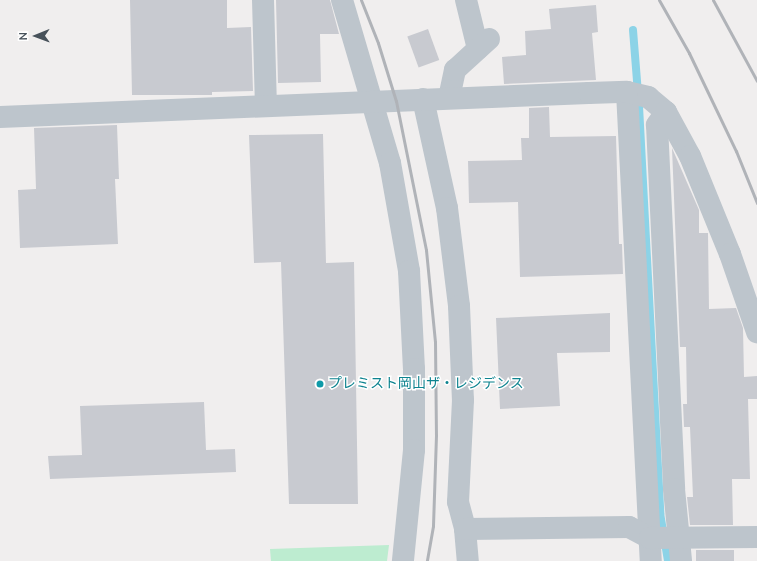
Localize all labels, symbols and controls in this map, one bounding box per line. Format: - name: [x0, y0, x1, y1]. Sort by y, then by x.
- north arrow: [16, 16, 56, 56]
- text: N: [16, 32, 31, 40]
- place label: プレミスト岡山ザ・レジデンス: [328, 376, 524, 392]
- marker: プレミスト岡山ザ・レジデンス: [315, 379, 325, 389]

